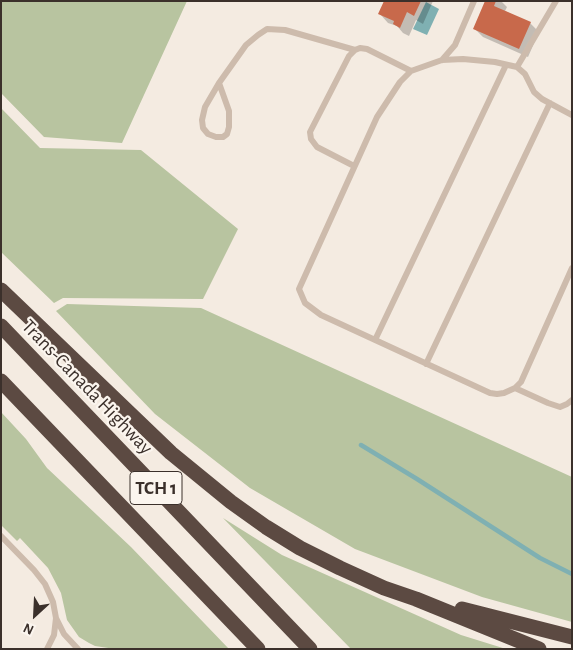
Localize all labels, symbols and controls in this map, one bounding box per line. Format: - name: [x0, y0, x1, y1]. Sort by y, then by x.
- street label: Trans-Canada Highway: [16, 314, 158, 460]
- road number: TCH 1: [130, 472, 182, 504]
- north arrow: [10, 590, 60, 640]
- text: N: [21, 620, 36, 637]

